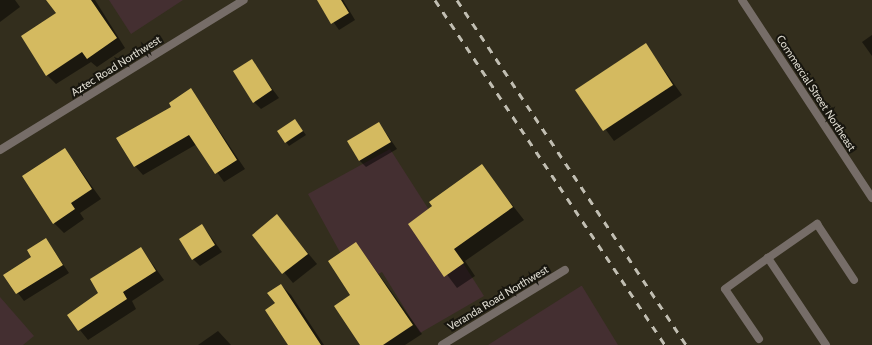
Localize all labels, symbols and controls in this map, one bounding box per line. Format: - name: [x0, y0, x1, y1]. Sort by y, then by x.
- street label: Aztec Road Northwest: [69, 33, 163, 99]
- street label: Commercial Street Northeast: [774, 33, 858, 153]
- street label: Veranda Road Northwest: [445, 263, 551, 333]

